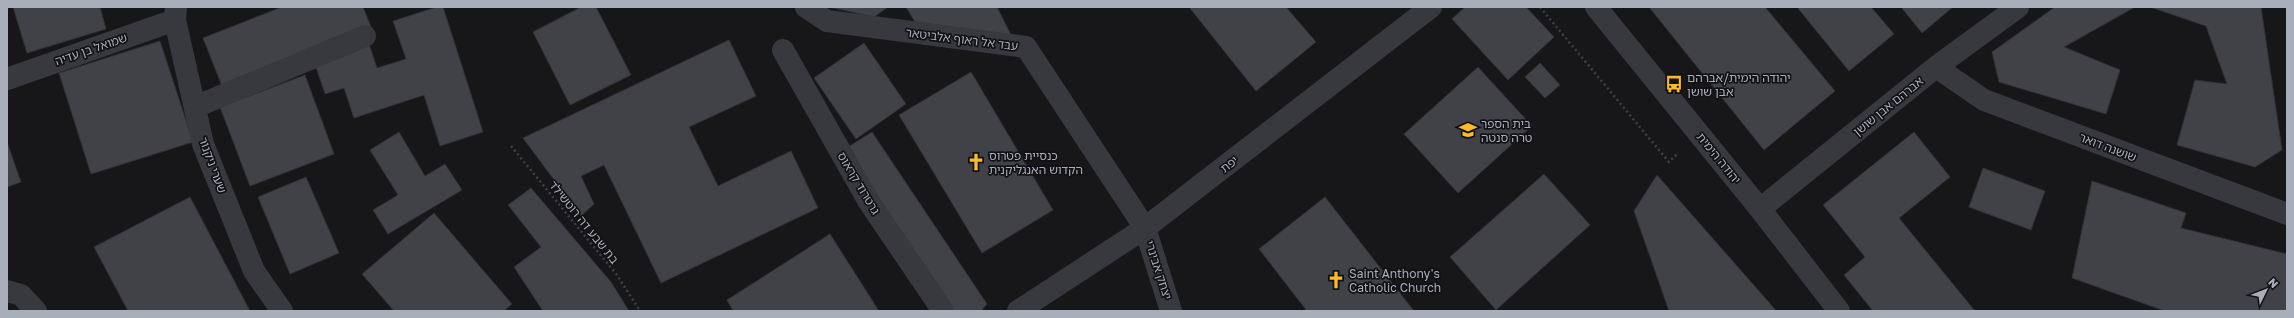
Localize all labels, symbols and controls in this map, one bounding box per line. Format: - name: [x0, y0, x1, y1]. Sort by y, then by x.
- street label: עבד אל ראוף אלביטאר: [905, 25, 1019, 53]
- street label: שמואל בן עדיה: [53, 30, 129, 68]
- place label: יהודה הימית/אברהם אבן שושן: [1687, 70, 1791, 99]
- street label: אברהם אבן שושן: [1850, 73, 1926, 139]
- bus stop icon: יהודה הימית/אברהם אבן שושן: [1664, 74, 1684, 94]
- place label: בית הספר טרה סנטה: [1481, 116, 1532, 145]
- school or university icon: בית הספר טרה סנטה: [1458, 120, 1478, 140]
- street label: יהודה הימית: [1694, 129, 1744, 187]
- street label: שושנה דואר: [2077, 129, 2139, 165]
- street label: שערי ניקנור: [196, 135, 230, 195]
- place label: כנסיית פטרוס הקדוש האנגליקנית: [989, 148, 1083, 177]
- street label: גרטרוד קראוס: [835, 149, 884, 217]
- church icon: כנסיית פטרוס הקדוש האנגליקנית: [966, 152, 986, 172]
- street label: יפת: [1217, 152, 1241, 176]
- street label: בת שבע דה רוטשילד: [546, 177, 622, 267]
- street label: יצחק אבינרי: [1142, 239, 1176, 301]
- place label: Saint Anthony's Catholic Church: [1349, 266, 1441, 295]
- church icon: Saint Anthony's Catholic Church: [1326, 270, 1346, 290]
- north arrow: [2246, 270, 2286, 310]
- text: N: [2266, 275, 2281, 290]

